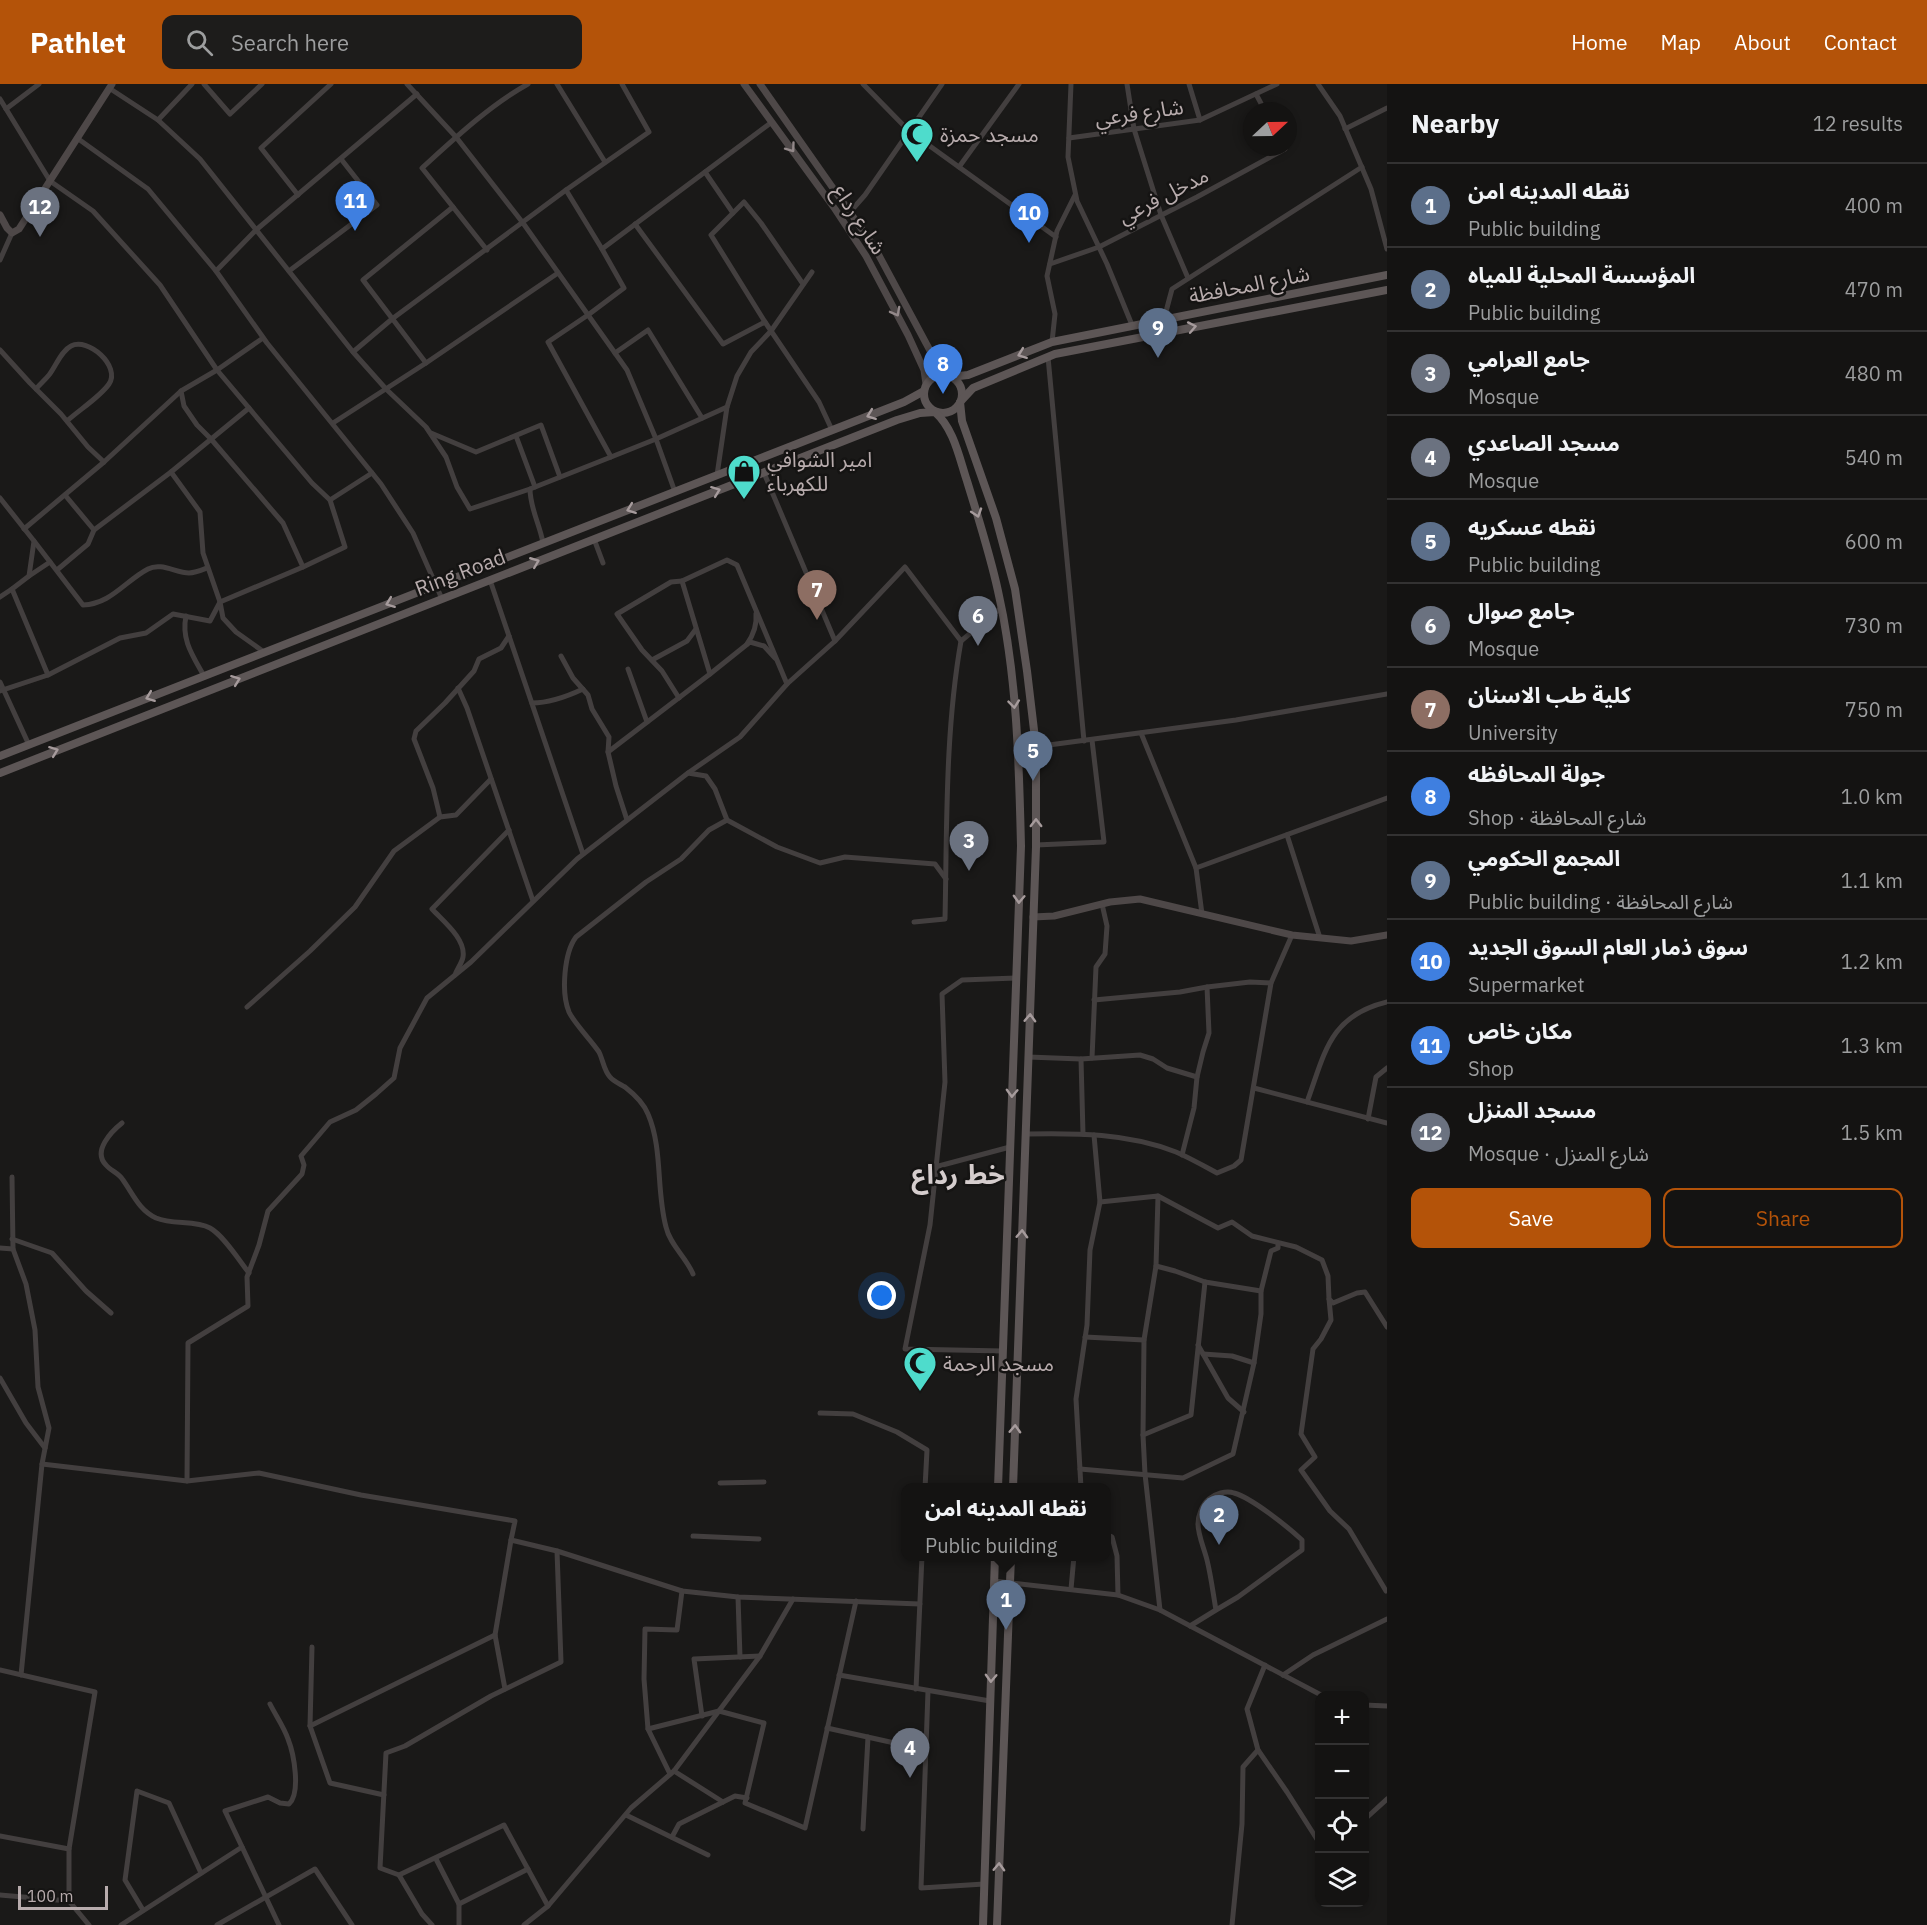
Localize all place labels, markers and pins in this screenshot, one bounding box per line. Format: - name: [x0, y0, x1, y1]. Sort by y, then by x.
- mosque icon: مسجد حمزة: [899, 116, 935, 163]
- place label: مسجد حمزة: [940, 120, 1039, 148]
- pin: 11: [336, 182, 374, 231]
- pin: 12: [20, 188, 60, 237]
- pin: 10: [1010, 194, 1048, 243]
- pin: 9: [1138, 308, 1178, 358]
- pin: 8: [924, 344, 962, 394]
- place label: امير الشوافي للكهرباء: [767, 445, 872, 497]
- shop icon: امير الشوافي للكهرباء: [726, 453, 762, 500]
- pin: 7: [798, 570, 836, 620]
- pin: 6: [958, 596, 998, 646]
- pin: 5: [1014, 732, 1052, 781]
- pin: 3: [950, 822, 988, 871]
- mosque icon: مسجد الرحمة: [902, 1345, 938, 1392]
- place label: مسجد الرحمة: [943, 1349, 1054, 1377]
- pin: 2: [1200, 1496, 1238, 1545]
- pin: 1: [986, 1580, 1026, 1630]
- pin: 4: [890, 1728, 930, 1778]

